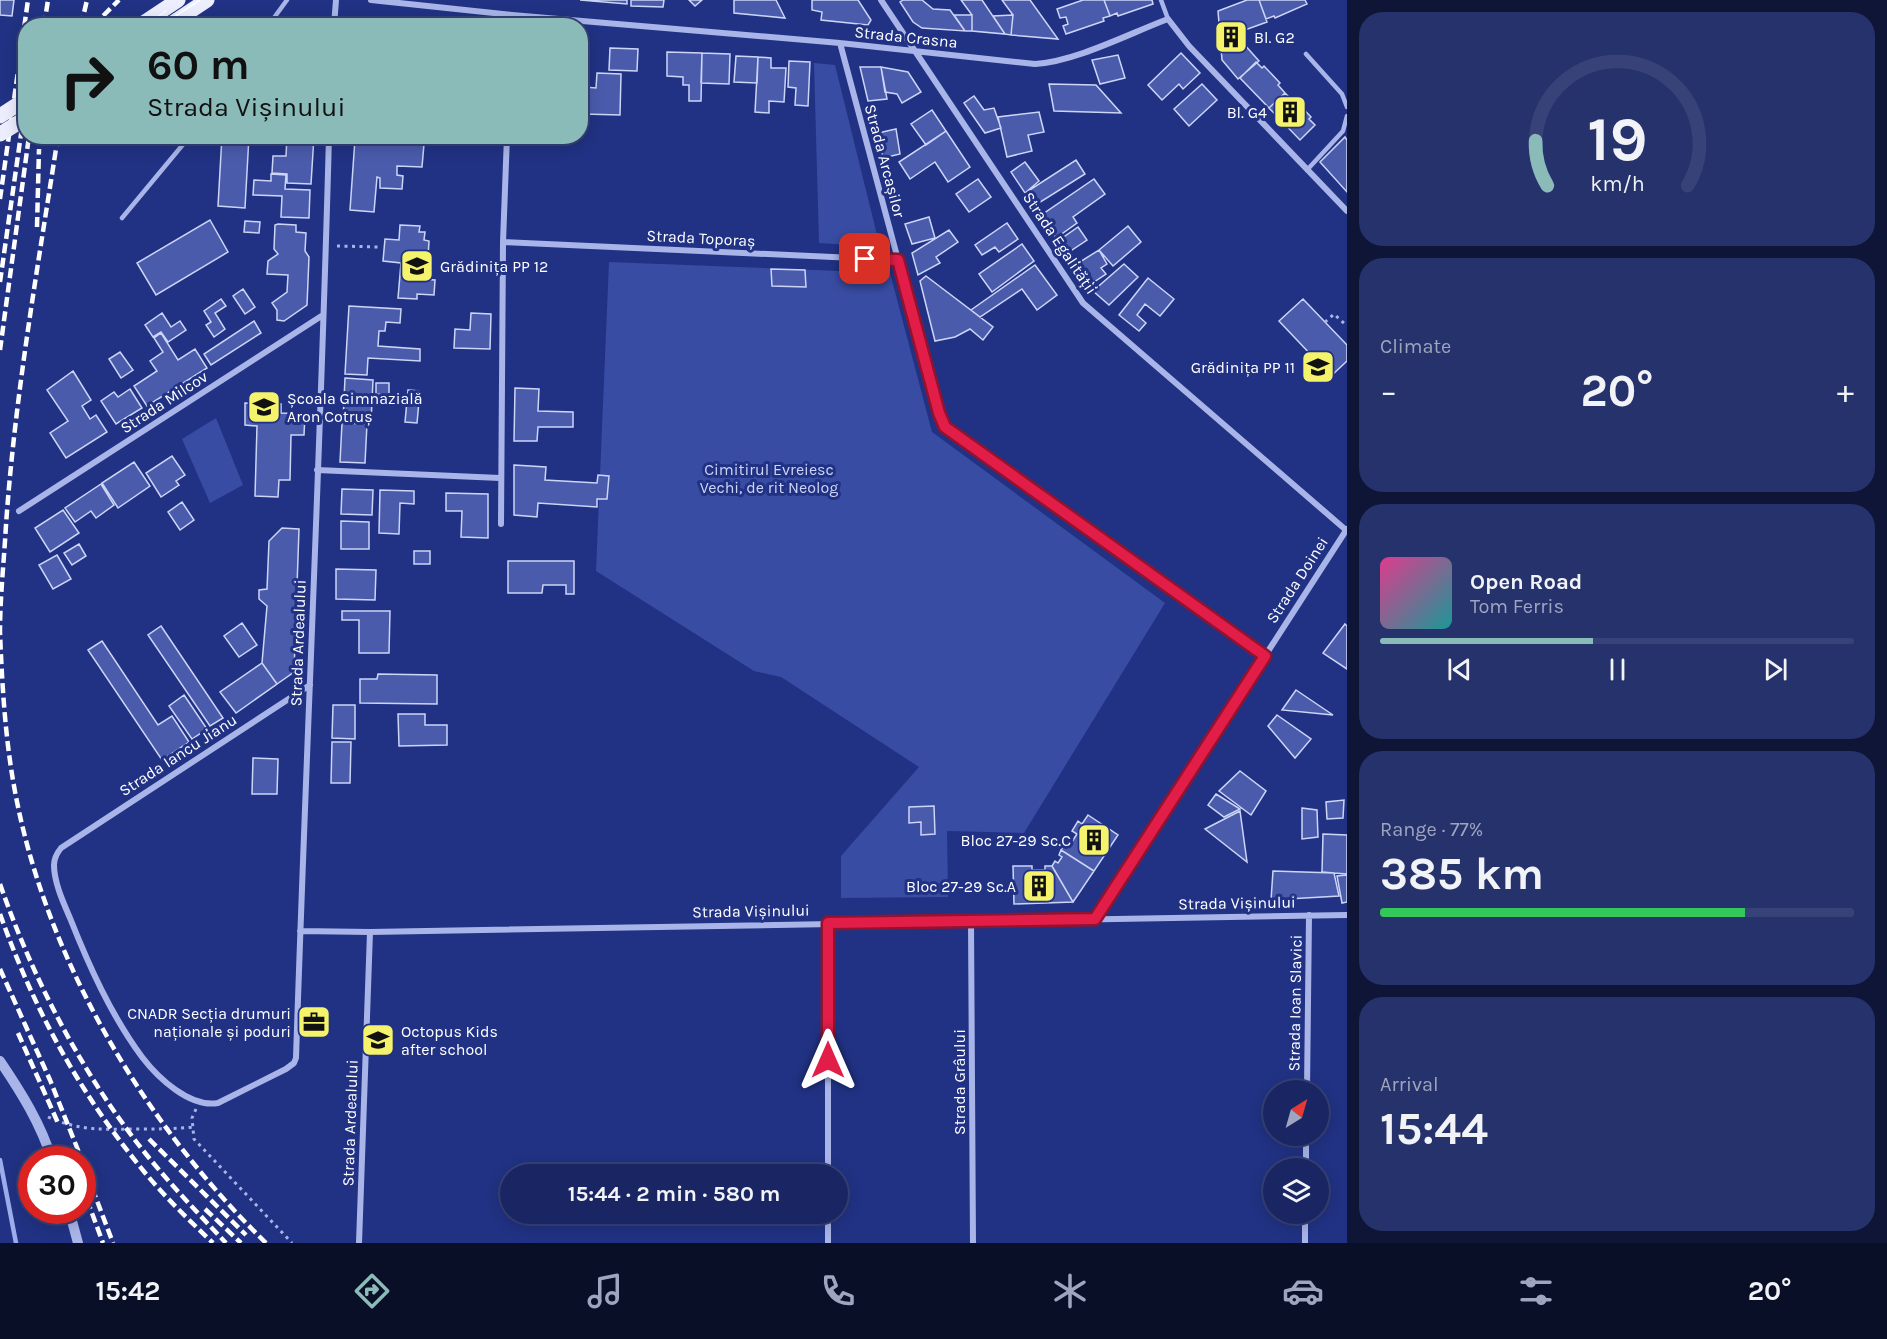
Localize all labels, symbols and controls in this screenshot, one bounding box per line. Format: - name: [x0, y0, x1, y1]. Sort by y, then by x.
- building icon: Bl. G2: [1213, 19, 1249, 55]
- street label: Strada Crasna: [853, 22, 959, 52]
- place label: Bl. G2: [1254, 28, 1295, 47]
- text: 60 m: [147, 40, 250, 90]
- icon: right: [48, 42, 126, 120]
- text: Strada Vișinului: [147, 91, 345, 123]
- building icon: Bl. G4: [1272, 94, 1308, 130]
- street label: Strada Arcașilor: [861, 102, 909, 220]
- place label: Bl. G4: [1227, 103, 1267, 122]
- text: 19: [1587, 103, 1647, 176]
- text: km/h: [1590, 171, 1644, 196]
- street label: Strada Egalității: [1019, 188, 1101, 298]
- street label: Strada Toporaș: [646, 226, 756, 250]
- pin: [839, 233, 890, 284]
- icon: arrive: [848, 242, 881, 275]
- school or university icon: Grădinița PP 12: [399, 248, 435, 284]
- place label: Grădinița PP 12: [440, 257, 548, 276]
- text: Climate: [1380, 335, 1451, 358]
- school or university icon: Grădinița PP 11: [1300, 349, 1336, 385]
- place label: Grădinița PP 11: [1191, 358, 1295, 377]
- text: 20°: [1580, 365, 1654, 417]
- street label: Strada Milcov: [117, 367, 211, 437]
- text: −: [1380, 372, 1397, 410]
- text: +: [1837, 372, 1854, 410]
- school or university icon: Școala Gimnazială Aron Cotruș: [246, 389, 282, 425]
- place label: Școala Gimnazială Aron Cotruș: [287, 389, 423, 426]
- park label: Cimitirul Evreiesc Vechi, de rit Neolog: [700, 460, 838, 497]
- street label: Strada Doinei: [1262, 533, 1332, 627]
- text: Open Road: [1470, 569, 1582, 595]
- street label: Strada Ardealului: [286, 579, 310, 707]
- text: Tom Ferris: [1470, 595, 1564, 618]
- icon: previous: [1443, 653, 1476, 686]
- icon: pause: [1601, 653, 1634, 686]
- icon: next: [1759, 653, 1792, 686]
- street label: Strada Iancu Jianu: [116, 710, 240, 800]
- text: Range · 77%: [1380, 818, 1483, 841]
- building icon: Bloc 27-29 Sc.C: [1076, 822, 1112, 858]
- place label: Bloc 27-29 Sc.C: [960, 831, 1071, 850]
- text: 385 km: [1380, 848, 1544, 900]
- building icon: Bloc 27-29 Sc.A: [1021, 868, 1057, 904]
- place label: Bloc 27-29 Sc.A: [906, 877, 1016, 896]
- street label: Strada Vișinului: [1178, 892, 1296, 914]
- street label: Strada Vișinului: [692, 900, 810, 922]
- street label: Strada Ioan Slavici: [1284, 935, 1306, 1071]
- place label: CNADR Secția drumuri naționale și poduri: [127, 1004, 291, 1041]
- office icon: CNADR Secția drumuri naționale și poduri: [296, 1004, 332, 1040]
- school or university icon: Octopus Kids after school: [360, 1022, 396, 1058]
- place label: Octopus Kids after school: [401, 1022, 498, 1059]
- position arrow: [796, 1028, 860, 1092]
- street label: Strada Grâului: [950, 1029, 969, 1135]
- street label: Strada Ardealului: [338, 1059, 362, 1187]
- text: Arrival: [1380, 1073, 1439, 1096]
- north arrow: [1263, 1080, 1329, 1146]
- map controls: [1263, 1080, 1329, 1224]
- text: 15:44: [1380, 1103, 1488, 1155]
- speed limit sign: 30: [18, 1146, 96, 1224]
- button: layers: [1263, 1158, 1329, 1224]
- text: 15:44 · 2 min · 580 m: [568, 1181, 780, 1207]
- icon: directions: [351, 1270, 393, 1312]
- icon: music: [584, 1270, 626, 1312]
- icon: phone: [817, 1270, 859, 1312]
- icon: climate: [1049, 1270, 1091, 1312]
- icon: car: [1282, 1270, 1324, 1312]
- icon: filters: [1515, 1270, 1557, 1312]
- text: 15:42: [95, 1275, 160, 1307]
- text: 20°: [1748, 1275, 1792, 1307]

